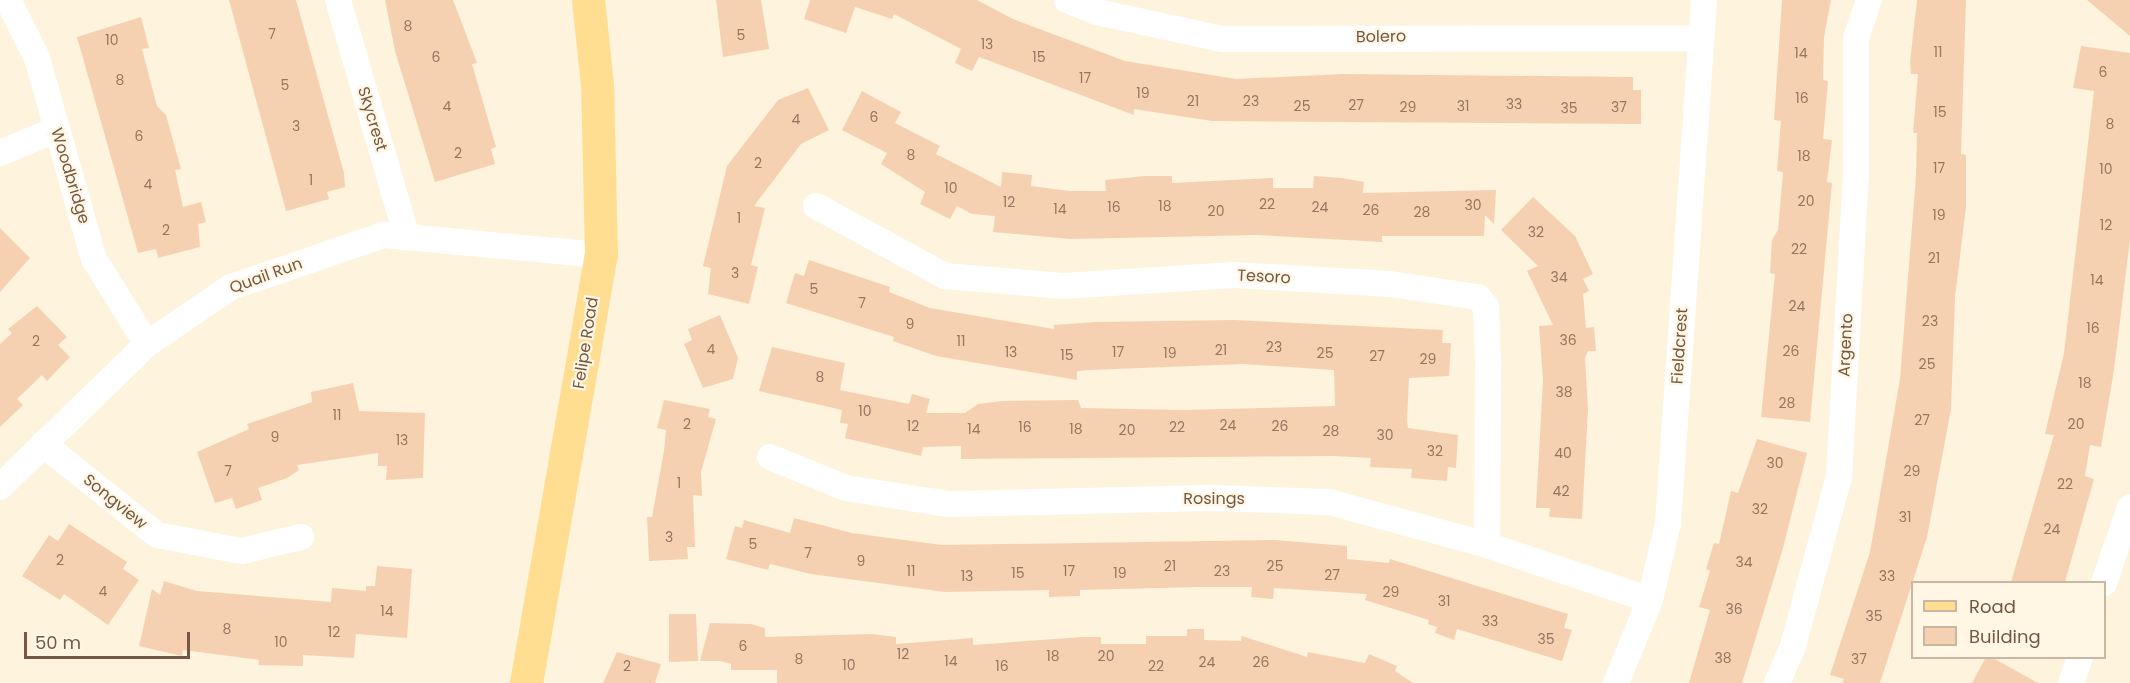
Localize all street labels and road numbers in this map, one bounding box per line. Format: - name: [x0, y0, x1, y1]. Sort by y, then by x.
- street label: Bolero: [1356, 27, 1406, 47]
- street label: Skycrest: [353, 84, 391, 154]
- street label: Woodbridge: [46, 126, 94, 226]
- street label: Quail Run: [227, 254, 305, 298]
- street label: Tesoro: [1237, 266, 1291, 288]
- street label: Felipe Road: [569, 296, 603, 390]
- street label: Fieldcrest: [1668, 307, 1692, 385]
- street label: Argento: [1835, 313, 1857, 377]
- street label: Songview: [79, 470, 151, 534]
- street label: Rosings: [1183, 489, 1245, 509]

